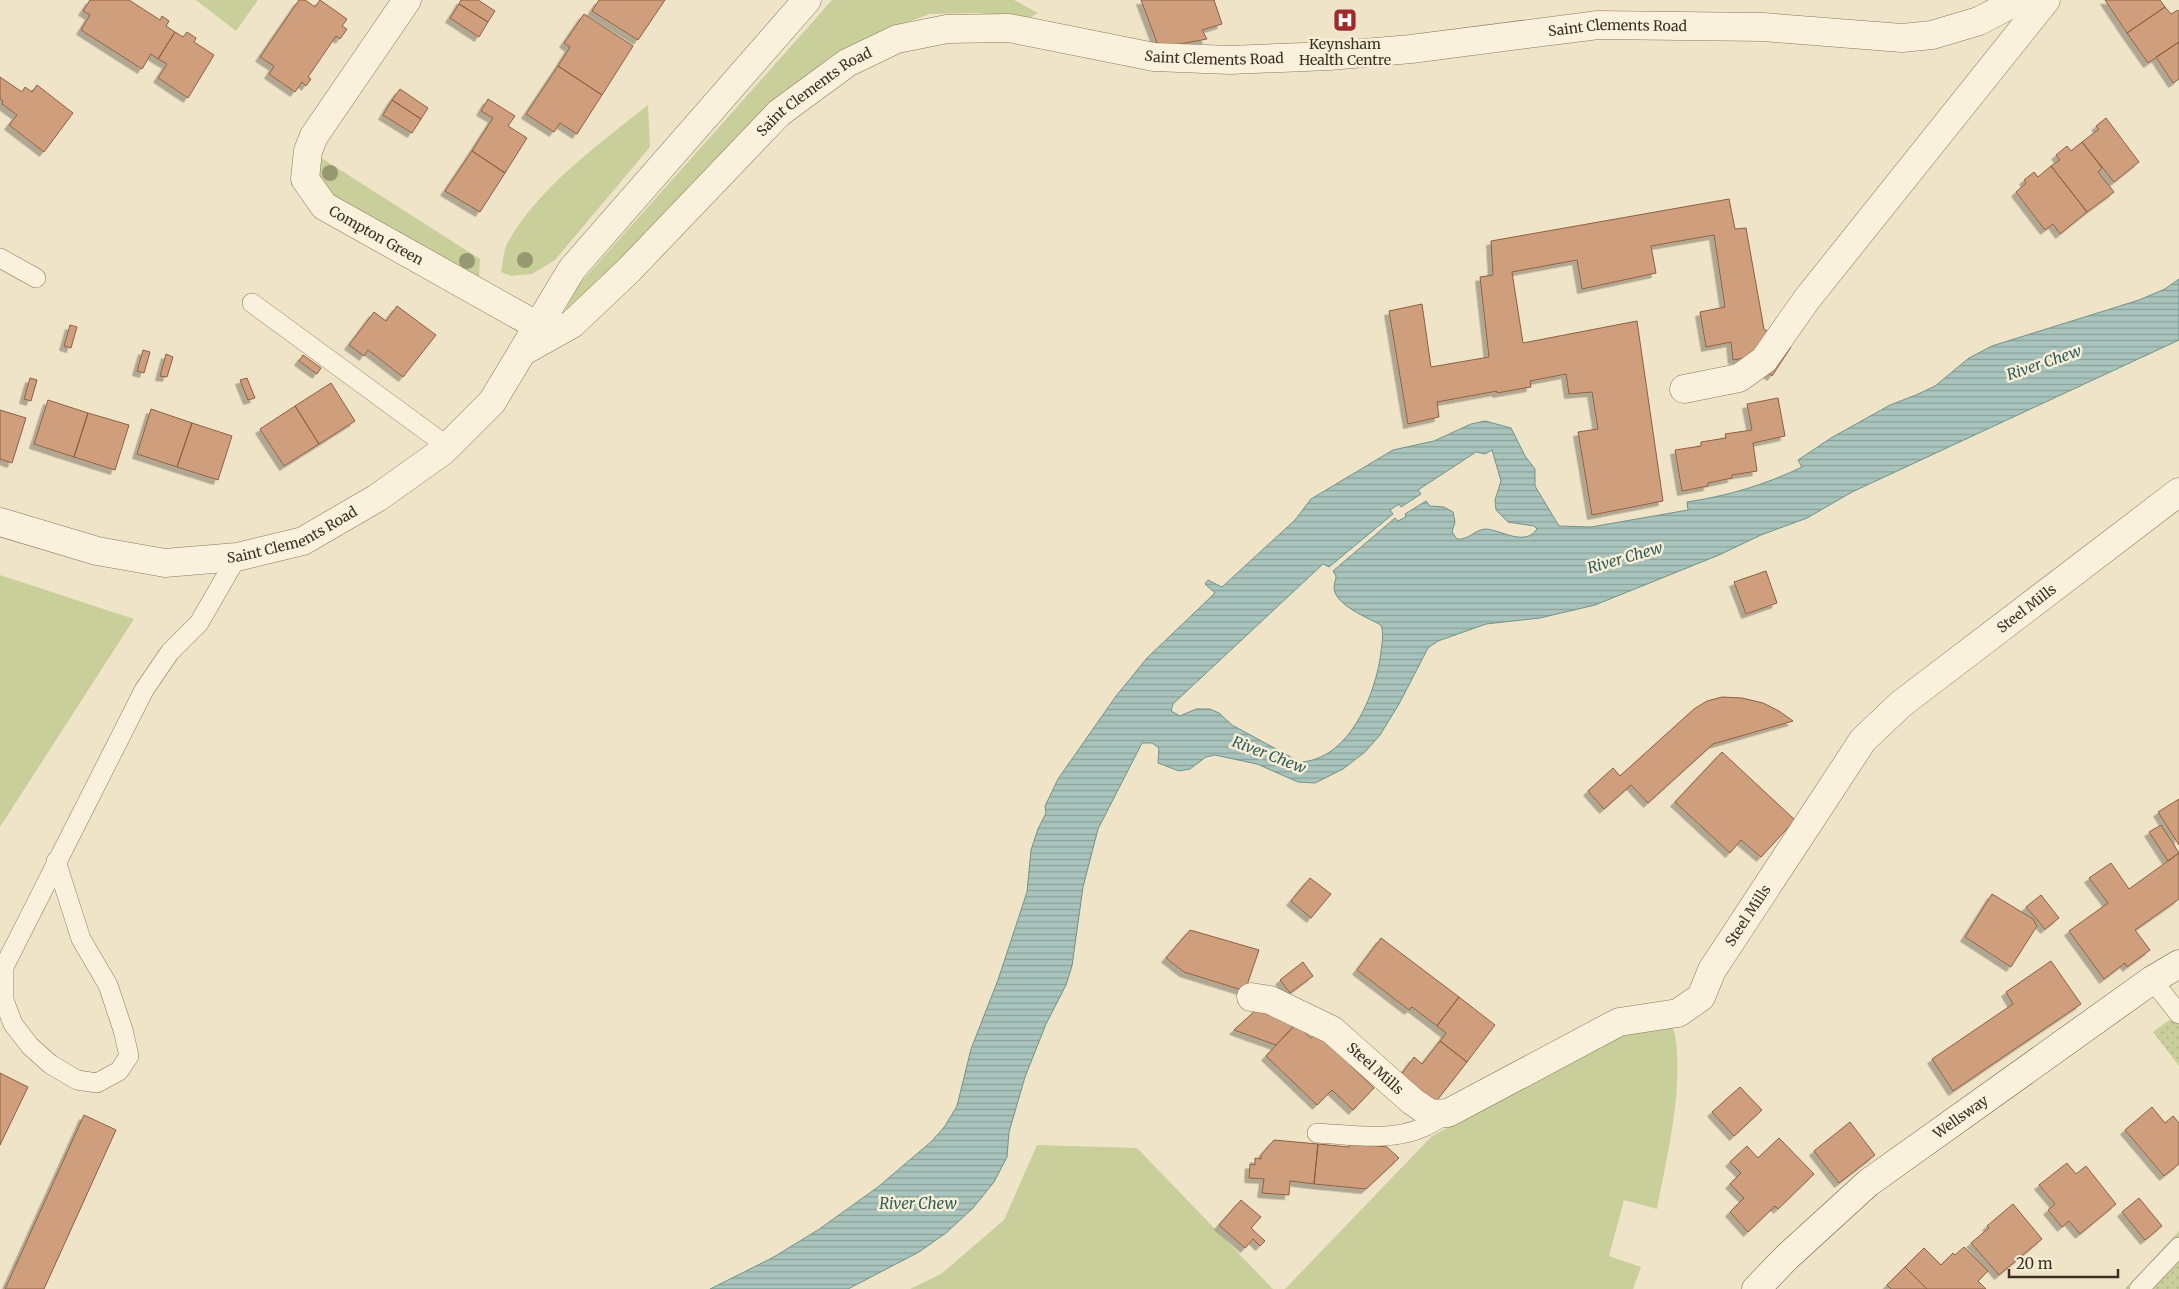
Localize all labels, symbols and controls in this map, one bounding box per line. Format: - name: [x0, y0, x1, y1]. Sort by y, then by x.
- hospital icon: Keynsham Health Centre: [1332, 7, 1358, 33]
- street label: Saint Clements Road: [1547, 16, 1688, 40]
- place label: Keynsham Health Centre: [1299, 35, 1391, 69]
- street label: Saint Clements Road: [753, 43, 875, 140]
- street label: Saint Clements Road: [1143, 46, 1285, 69]
- street label: Compton Green: [326, 202, 427, 269]
- water label: River Chew: [2004, 341, 2084, 384]
- street label: Saint Clements Road: [226, 502, 361, 567]
- water label: River Chew: [1585, 538, 1665, 577]
- street label: Steel Mills: [1993, 580, 2060, 637]
- water label: River Chew: [1230, 732, 1309, 778]
- street label: Steel Mills: [1721, 881, 1775, 950]
- street label: Steel Mills: [1343, 1038, 1408, 1098]
- street label: Wellsway: [1929, 1091, 1992, 1143]
- water label: River Chew: [879, 1194, 957, 1213]
- scale bar: [2009, 1246, 2118, 1278]
- text: 20 m: [2016, 1254, 2053, 1273]

